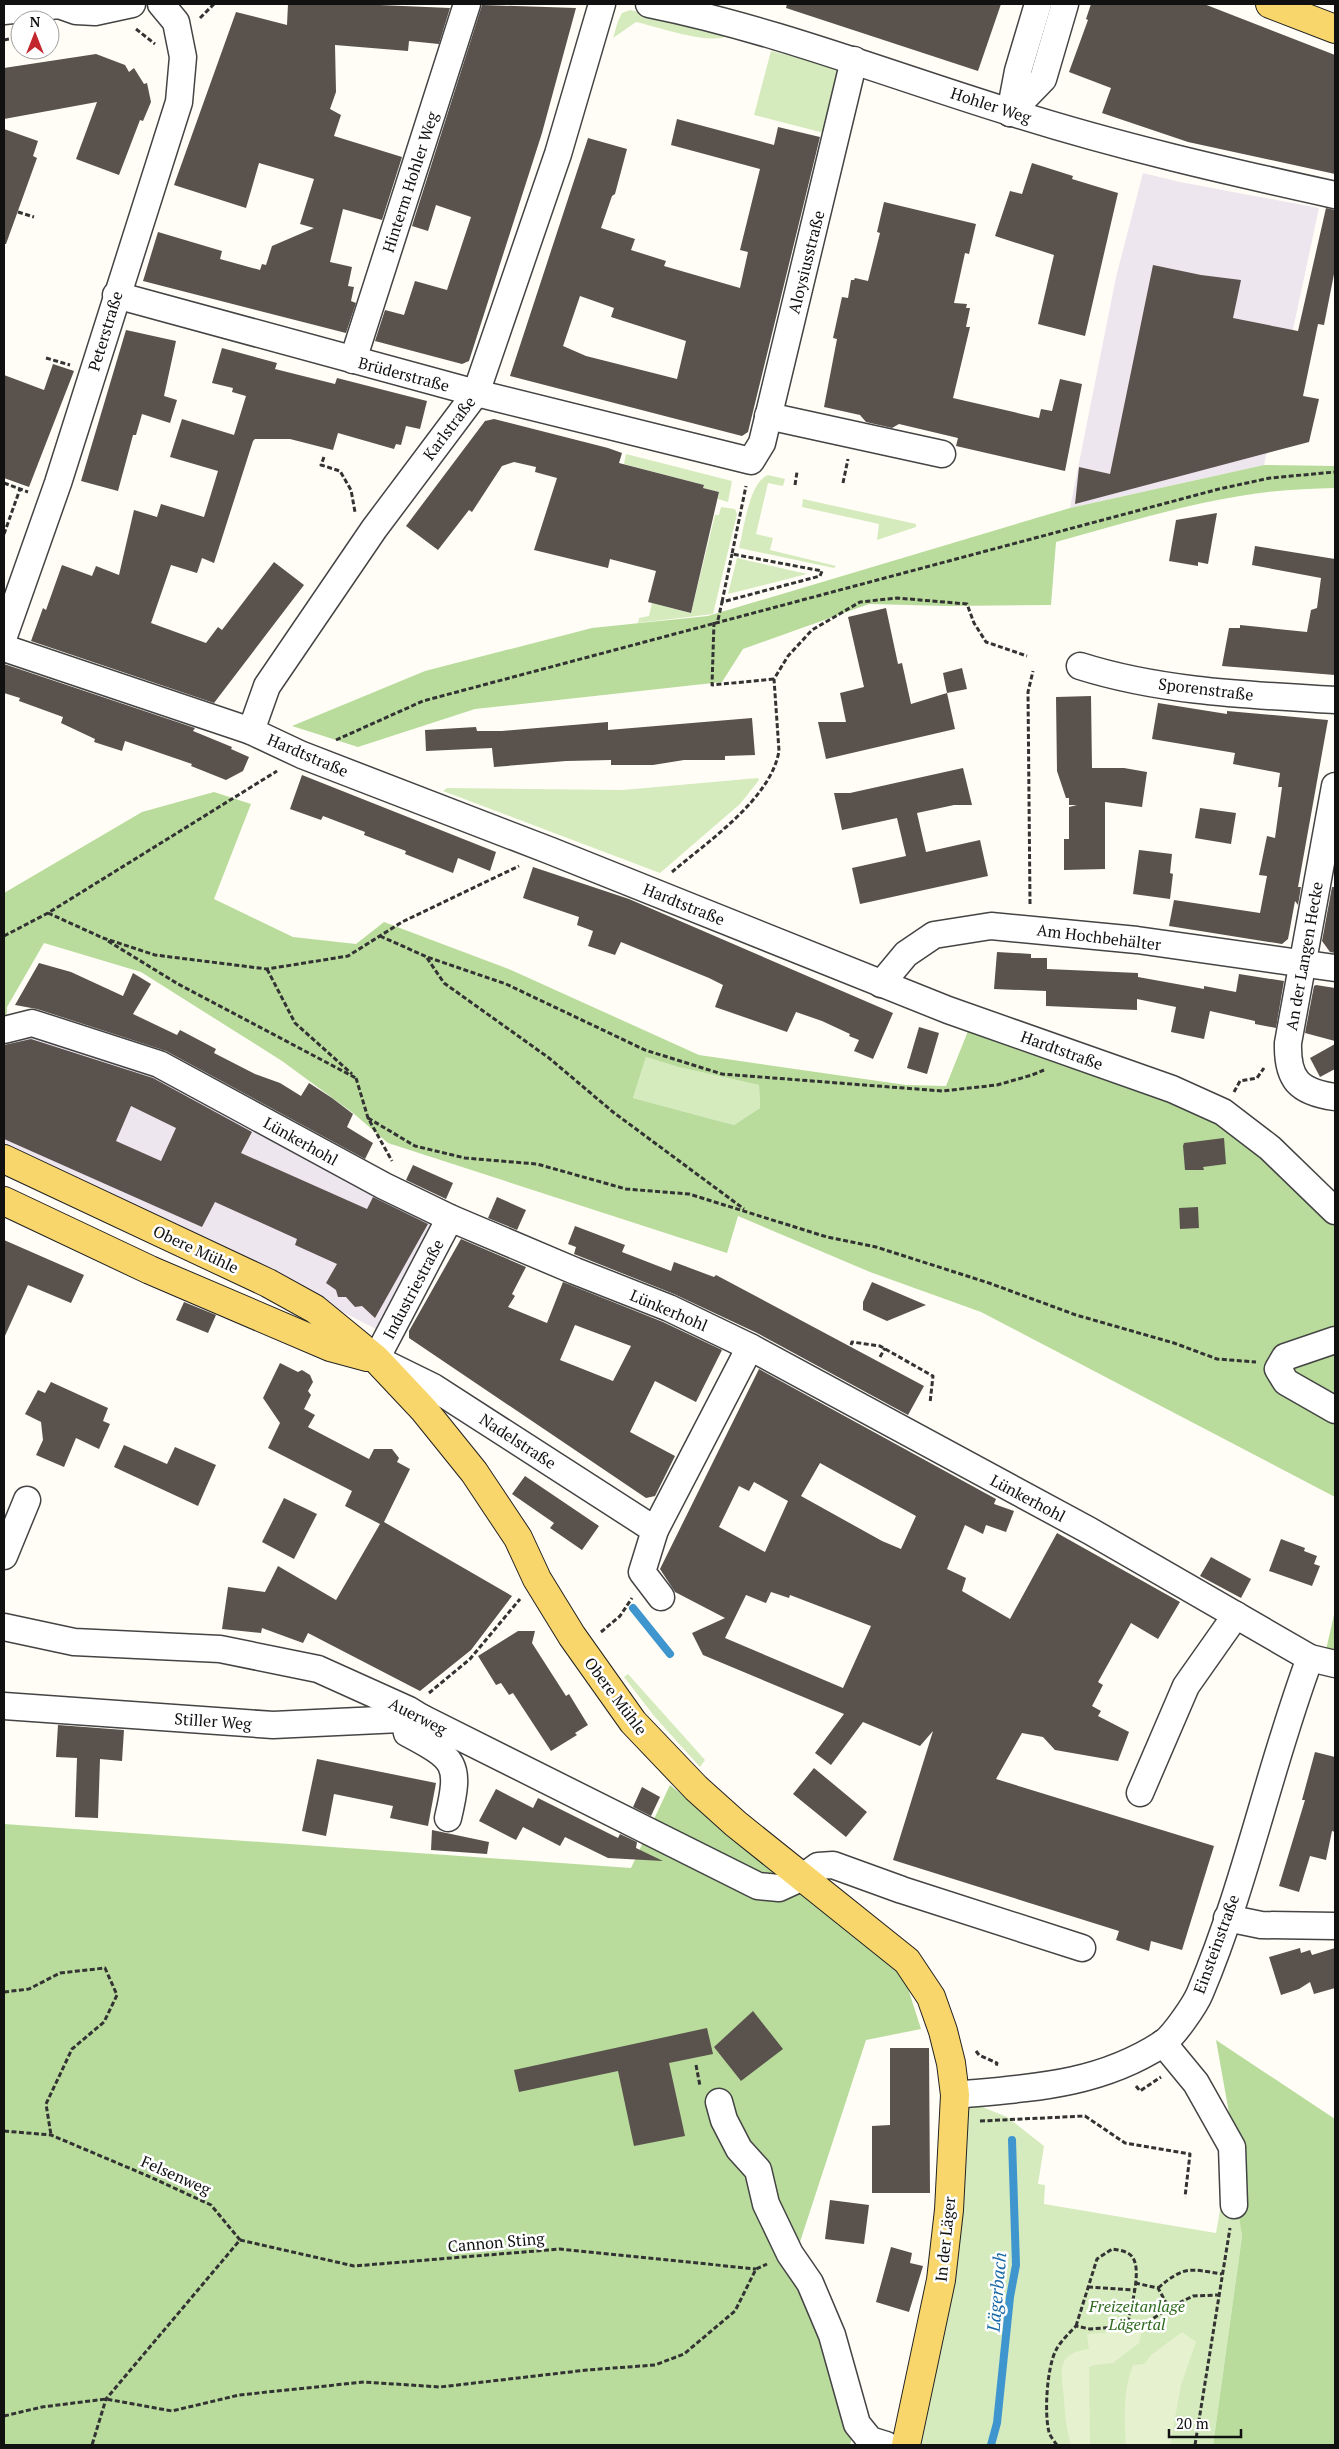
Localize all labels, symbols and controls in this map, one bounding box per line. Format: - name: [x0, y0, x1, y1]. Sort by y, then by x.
- north arrow: [10, 10, 60, 60]
- text: N: [30, 12, 41, 31]
- street label: Hohler Weg: [948, 82, 1034, 128]
- street label: Hinterm Hohler Weg: [377, 108, 443, 255]
- street label: Aloysiusstraße: [783, 208, 829, 316]
- street label: Peterstraße: [82, 288, 128, 374]
- street label: Brüderstraße: [356, 351, 452, 397]
- street label: Karlstraße: [418, 392, 480, 464]
- street label: Sporenstraße: [1157, 672, 1255, 706]
- street label: Hardtstraße: [264, 728, 352, 782]
- street label: Hardtstraße: [640, 878, 728, 930]
- street label: An der Langen Hecke: [1280, 880, 1328, 1032]
- street label: Am Hochbehälter: [1036, 918, 1163, 956]
- street label: Hardtstraße: [1018, 1025, 1106, 1075]
- street label: Lünkerhohl: [260, 1111, 342, 1171]
- street label: Obere Mühle: [150, 1220, 242, 1278]
- street label: Industriestraße: [377, 1235, 449, 1343]
- street label: Lünkerhohl: [627, 1284, 711, 1336]
- street label: Nadelstraße: [476, 1408, 560, 1474]
- street label: Lünkerhohl: [987, 1469, 1070, 1527]
- street label: Obere Mühle: [580, 1653, 652, 1739]
- street label: Auerweg: [385, 1692, 451, 1740]
- street label: Stiller Weg: [174, 1707, 253, 1735]
- street label: Einsteinstraße: [1188, 1891, 1244, 1997]
- street label: Felsenweg: [138, 2150, 215, 2200]
- street label: In der Läger: [930, 2195, 960, 2283]
- street label: Cannon Sting: [447, 2227, 546, 2257]
- water label: Lägerbach: [980, 2251, 1011, 2334]
- park label: Freizeitanlage Lägertal: [1088, 2295, 1185, 2335]
- scale bar: [1169, 2406, 1242, 2438]
- text: 20 m: [1176, 2413, 1209, 2433]

